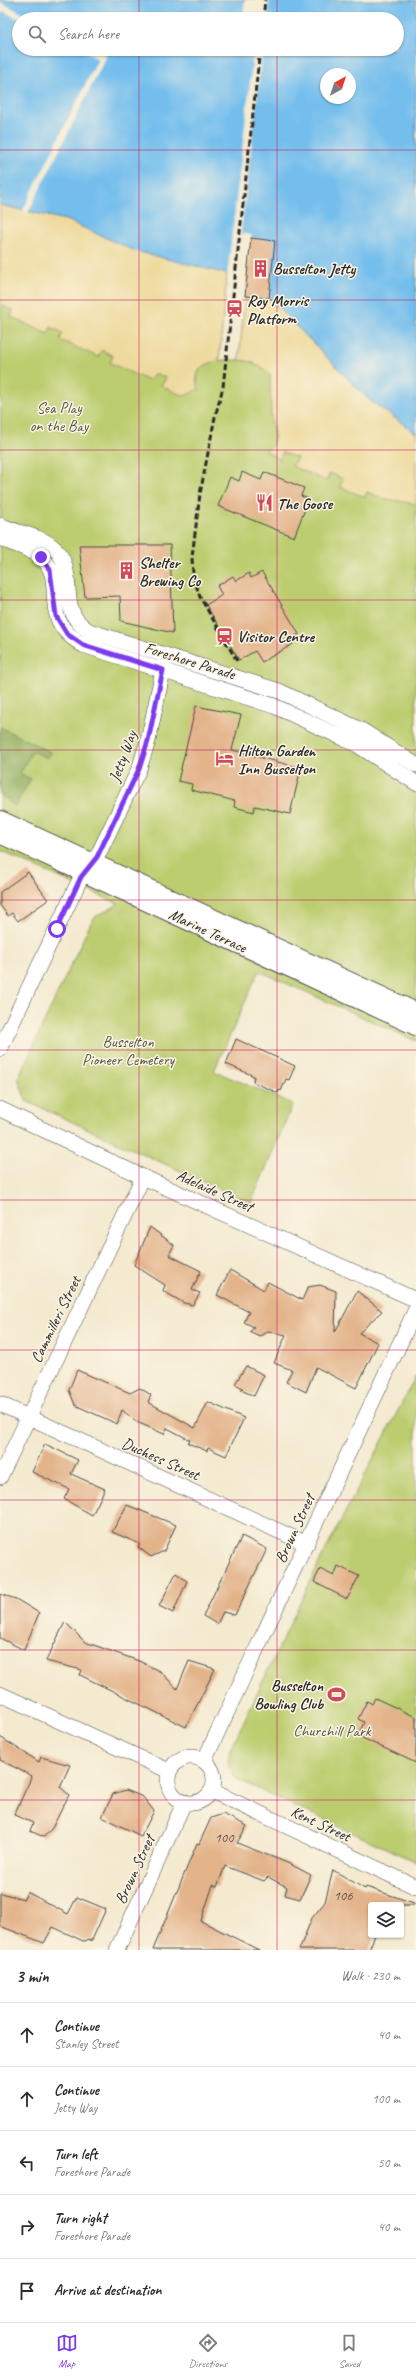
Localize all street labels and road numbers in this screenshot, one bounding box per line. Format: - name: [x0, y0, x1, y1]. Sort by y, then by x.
- street label: Foreshore Parade: [142, 638, 239, 685]
- street label: Jetty Way: [104, 726, 142, 786]
- street label: Marine Terrace: [166, 904, 251, 958]
- street label: Adelaide Street: [173, 1165, 259, 1218]
- street label: Cammilleri Street: [26, 1271, 86, 1366]
- street label: Duchess Street: [119, 1433, 204, 1486]
- street label: Brown Street: [270, 1488, 321, 1566]
- street label: Kent Street: [288, 1801, 355, 1847]
- street label: Brown Street: [110, 1829, 161, 1907]

